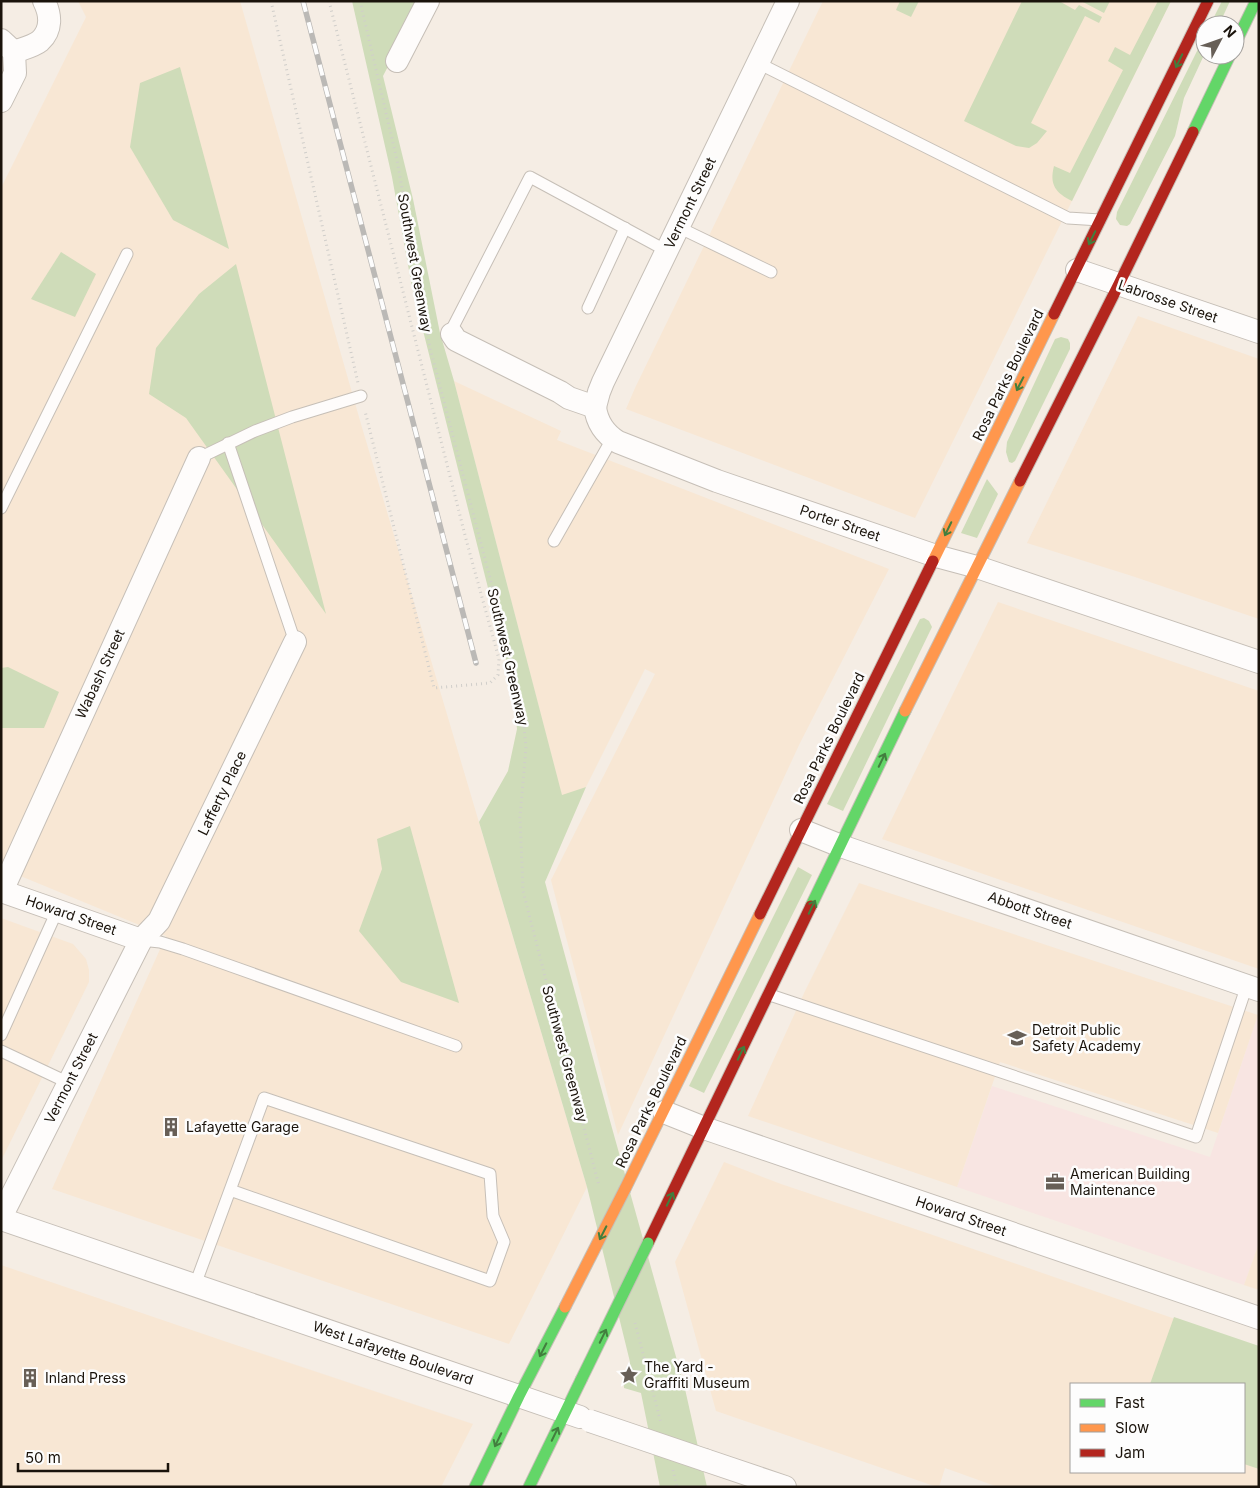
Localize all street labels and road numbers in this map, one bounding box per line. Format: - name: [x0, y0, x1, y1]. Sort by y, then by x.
- street label: Vermont Street: [660, 154, 719, 251]
- street label: Southwest Greenway: [395, 192, 436, 334]
- street label: Labrosse Street: [1116, 276, 1221, 326]
- street label: Rosa Parks Boulevard: [968, 306, 1047, 443]
- street label: Porter Street: [798, 501, 883, 544]
- street label: Southwest Greenway: [484, 586, 533, 728]
- street label: Wabash Street: [71, 626, 128, 721]
- street label: Rosa Parks Boulevard: [789, 669, 868, 806]
- street label: Lafferty Place: [194, 748, 249, 838]
- street label: Abbott Street: [986, 887, 1075, 932]
- street label: Howard Street: [24, 891, 119, 938]
- street label: Southwest Greenway: [539, 984, 592, 1124]
- street label: Vermont Street: [40, 1029, 101, 1126]
- street label: Rosa Parks Boulevard: [611, 1033, 690, 1170]
- street label: Howard Street: [914, 1192, 1009, 1239]
- street label: West Lafayette Boulevard: [311, 1317, 476, 1388]

